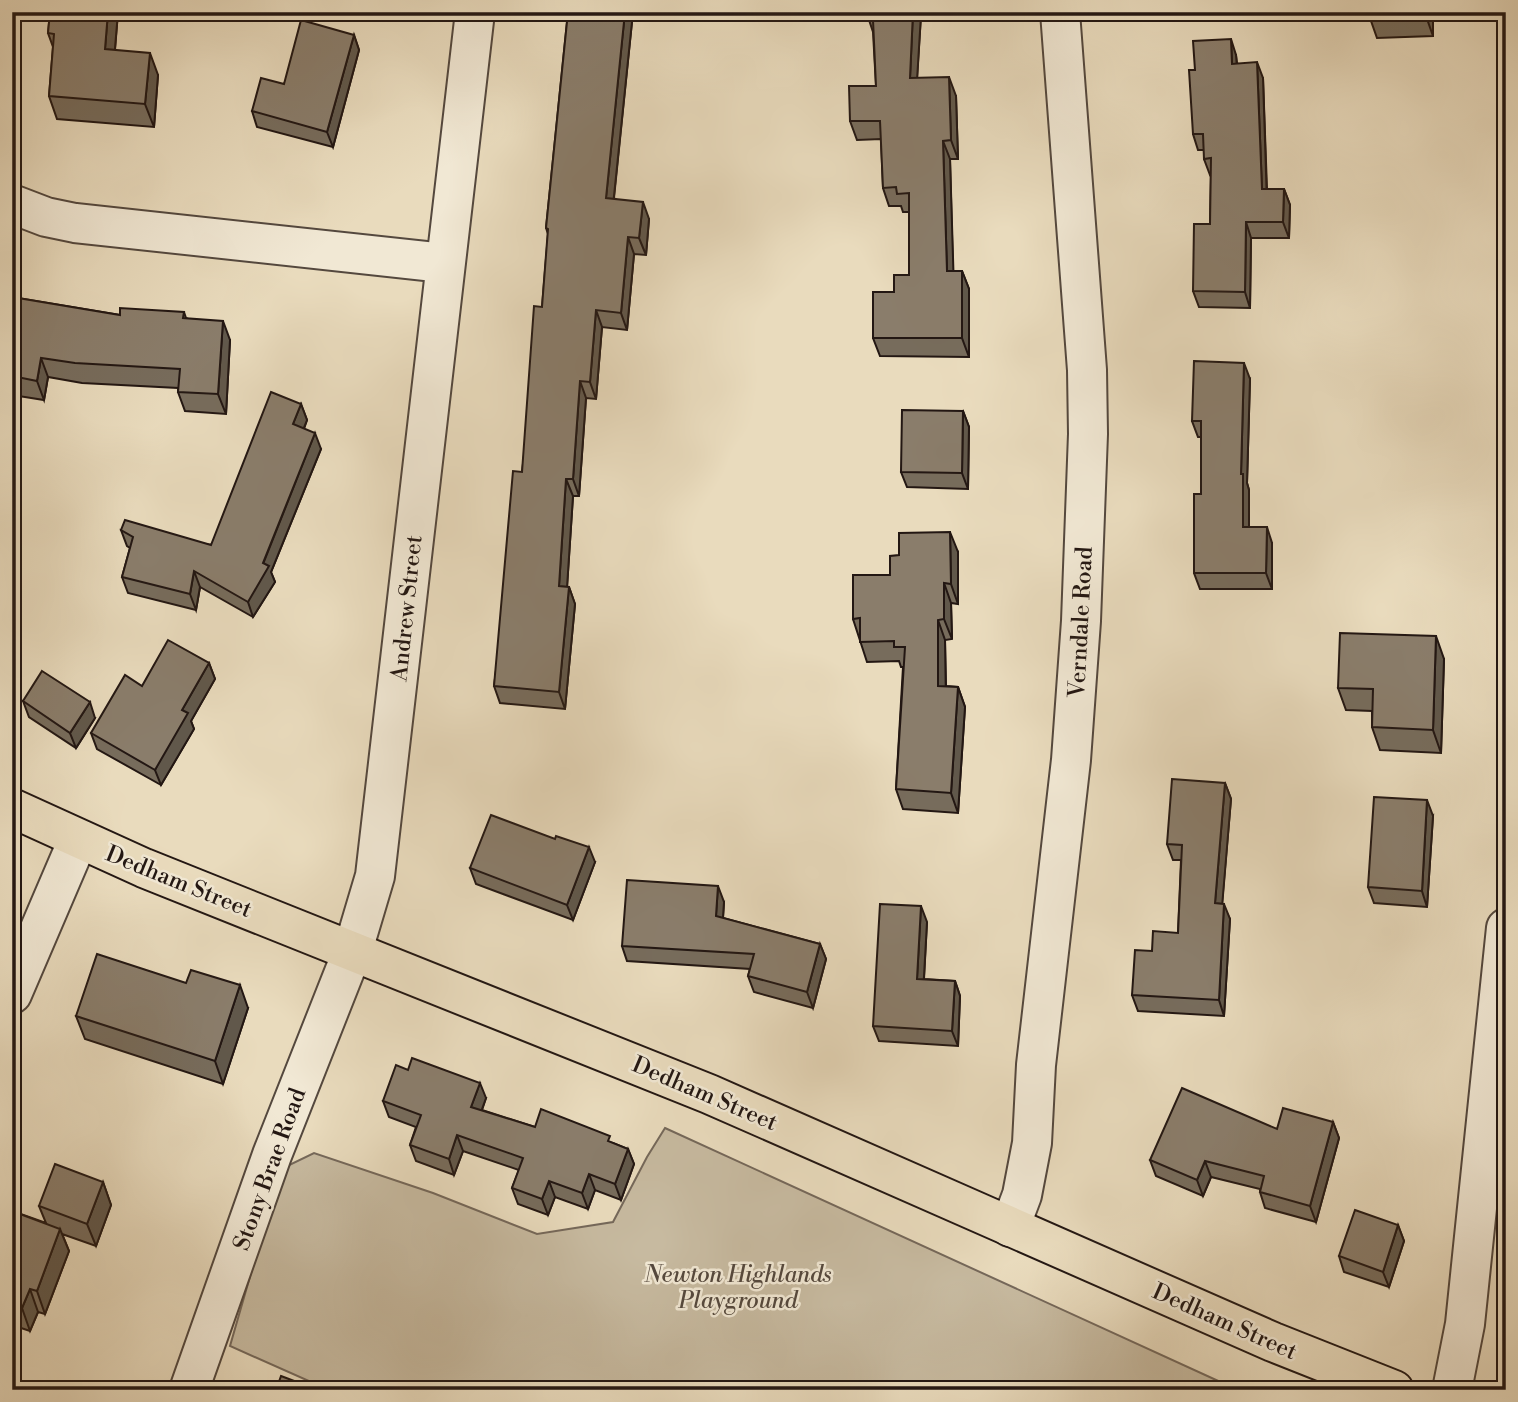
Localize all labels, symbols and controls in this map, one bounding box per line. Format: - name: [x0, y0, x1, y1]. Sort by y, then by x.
- street label: Andrew Street: [385, 534, 429, 684]
- street label: Verndale Road: [1063, 546, 1099, 699]
- street label: Dedham Street: [101, 840, 256, 924]
- street label: Dedham Street: [628, 1051, 782, 1137]
- street label: Stony Brae Road: [228, 1084, 312, 1254]
- park label: Newton Highlands Playground: [643, 1261, 832, 1315]
- street label: Dedham Street: [1148, 1278, 1301, 1366]

